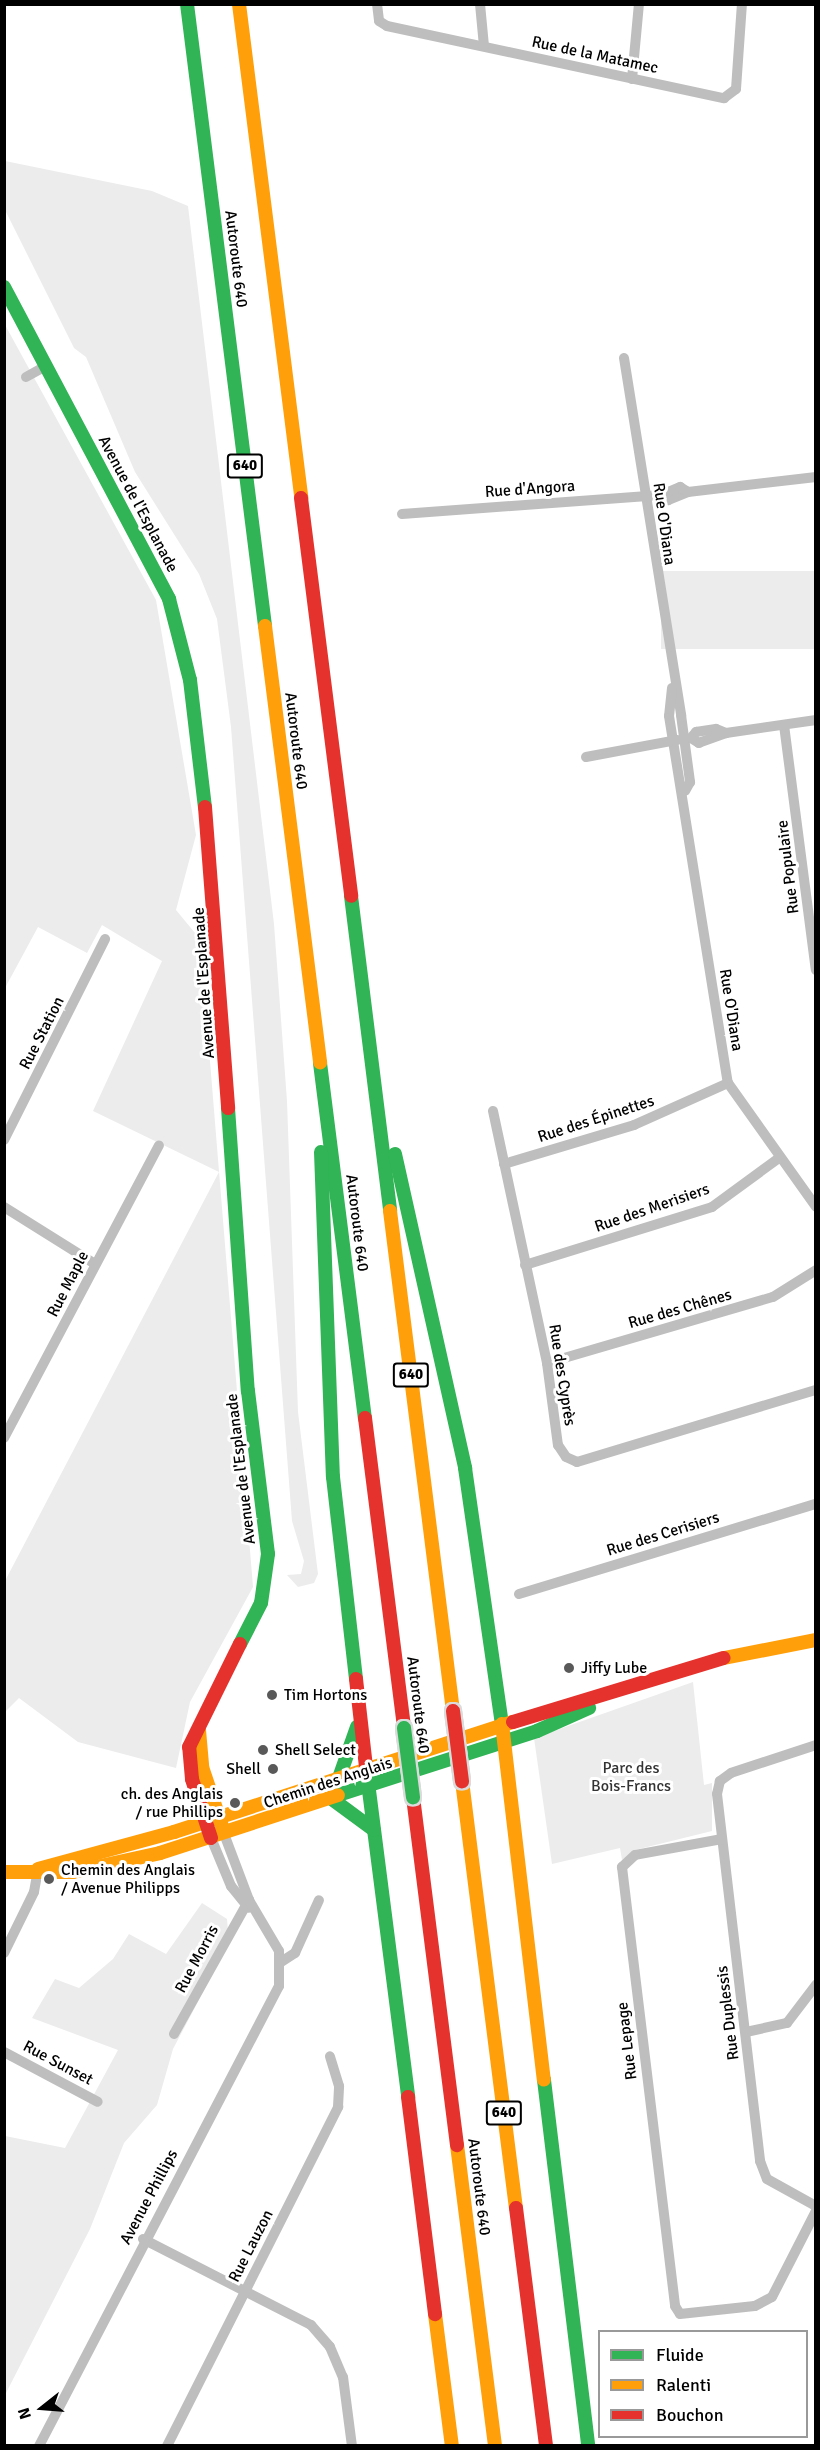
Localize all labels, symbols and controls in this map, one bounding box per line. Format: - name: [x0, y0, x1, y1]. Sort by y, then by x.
- street label: Rue de la Matamec: [530, 32, 660, 78]
- street label: Autoroute 640: [221, 209, 251, 309]
- street label: Avenue de l'Esplanade: [94, 433, 182, 575]
- road number: 640: [226, 454, 264, 478]
- street label: Rue d'Angora: [484, 476, 576, 502]
- street label: Rue O'Diana: [649, 482, 679, 566]
- street label: Autoroute 640: [281, 691, 311, 791]
- street label: Rue Populaire: [773, 819, 803, 915]
- street label: Avenue de l'Esplanade: [189, 907, 219, 1059]
- street label: Rue O'Diana: [715, 968, 747, 1052]
- street label: Rue Station: [16, 993, 68, 1073]
- street label: Rue des Épinettes: [535, 1091, 657, 1147]
- street label: Autoroute 640: [342, 1173, 372, 1273]
- street label: Rue des Merisiers: [592, 1179, 712, 1237]
- street label: Rue Maple: [43, 1248, 93, 1320]
- street label: Rue des Chênes: [626, 1285, 734, 1333]
- street label: Rue des Cyprès: [544, 1323, 580, 1427]
- road number: 640: [392, 1363, 430, 1387]
- street label: Avenue de l'Esplanade: [222, 1393, 260, 1545]
- street label: Rue des Cerisiers: [604, 1508, 722, 1560]
- street label: Autoroute 640: [403, 1655, 433, 1755]
- place label: Jiffy Lube: [581, 1658, 647, 1678]
- marker: Jiffy Lube: [562, 1661, 576, 1675]
- place label: Tim Hortons: [284, 1685, 367, 1705]
- marker: Tim Hortons: [265, 1688, 279, 1702]
- place label: Shell Select: [275, 1740, 356, 1760]
- marker: Shell Select: [256, 1743, 270, 1757]
- street label: Chemin des Anglais: [261, 1753, 395, 1813]
- park label: Parc des Bois-Francs: [591, 1758, 671, 1796]
- place label: Shell: [226, 1759, 261, 1779]
- marker: Shell: [266, 1762, 280, 1776]
- place label: ch. des Anglais / rue Phillips: [121, 1784, 223, 1822]
- marker: ch. des Anglais / rue Phillips: [228, 1796, 242, 1810]
- place label: Chemin des Anglais / Avenue Philipps: [61, 1860, 195, 1898]
- marker: Chemin des Anglais / Avenue Philipps: [42, 1872, 56, 1886]
- street label: Rue Morris: [171, 1922, 223, 1996]
- street label: Rue Duplessis: [713, 1965, 743, 2061]
- street label: Rue Lepage: [613, 2001, 641, 2081]
- street label: Rue Sunset: [20, 2037, 96, 2089]
- road number: 640: [484, 2101, 524, 2125]
- street label: Autoroute 640: [464, 2137, 494, 2237]
- street label: Avenue Phillips: [116, 2146, 182, 2248]
- street label: Rue Lauzon: [225, 2207, 277, 2285]
- legend: [598, 2330, 808, 2438]
- text: Fluide: [656, 2344, 704, 2366]
- text: Ralenti: [656, 2374, 711, 2396]
- north arrow: [12, 2378, 72, 2438]
- text: Bouchon: [656, 2404, 724, 2426]
- text: N: [14, 2405, 36, 2422]

